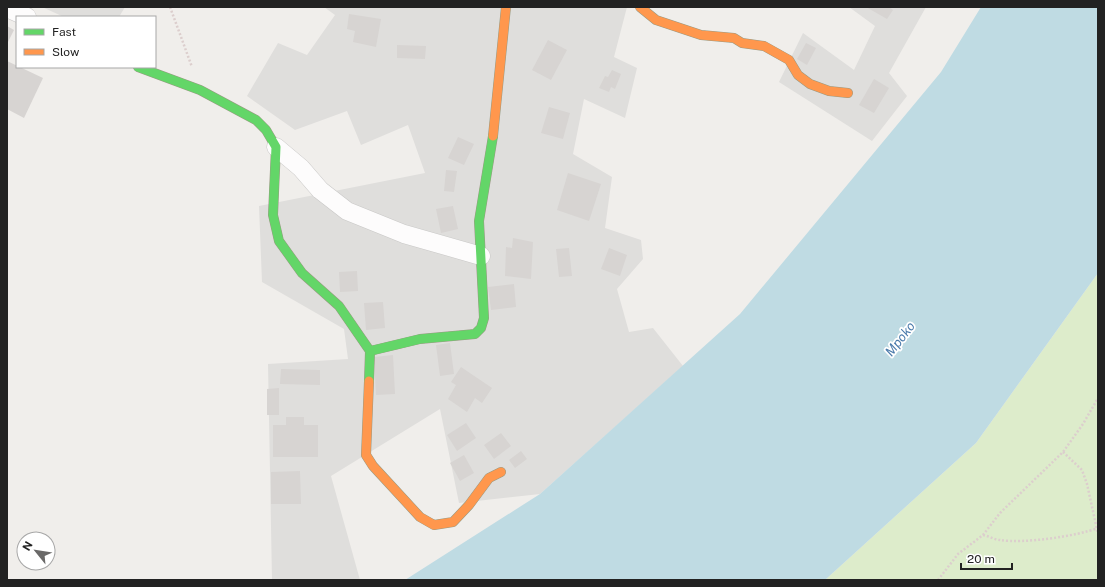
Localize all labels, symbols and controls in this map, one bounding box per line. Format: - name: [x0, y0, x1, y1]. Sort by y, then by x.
- legend: [16, 16, 156, 68]
- text: Fast: [52, 25, 77, 39]
- text: Slow: [52, 45, 80, 59]
- water label: Mpoko: [882, 319, 918, 359]
- north arrow: [16, 531, 56, 571]
- text: N: [20, 539, 35, 553]
- scale bar: [961, 545, 1012, 571]
- text: 20 m: [967, 552, 995, 566]

